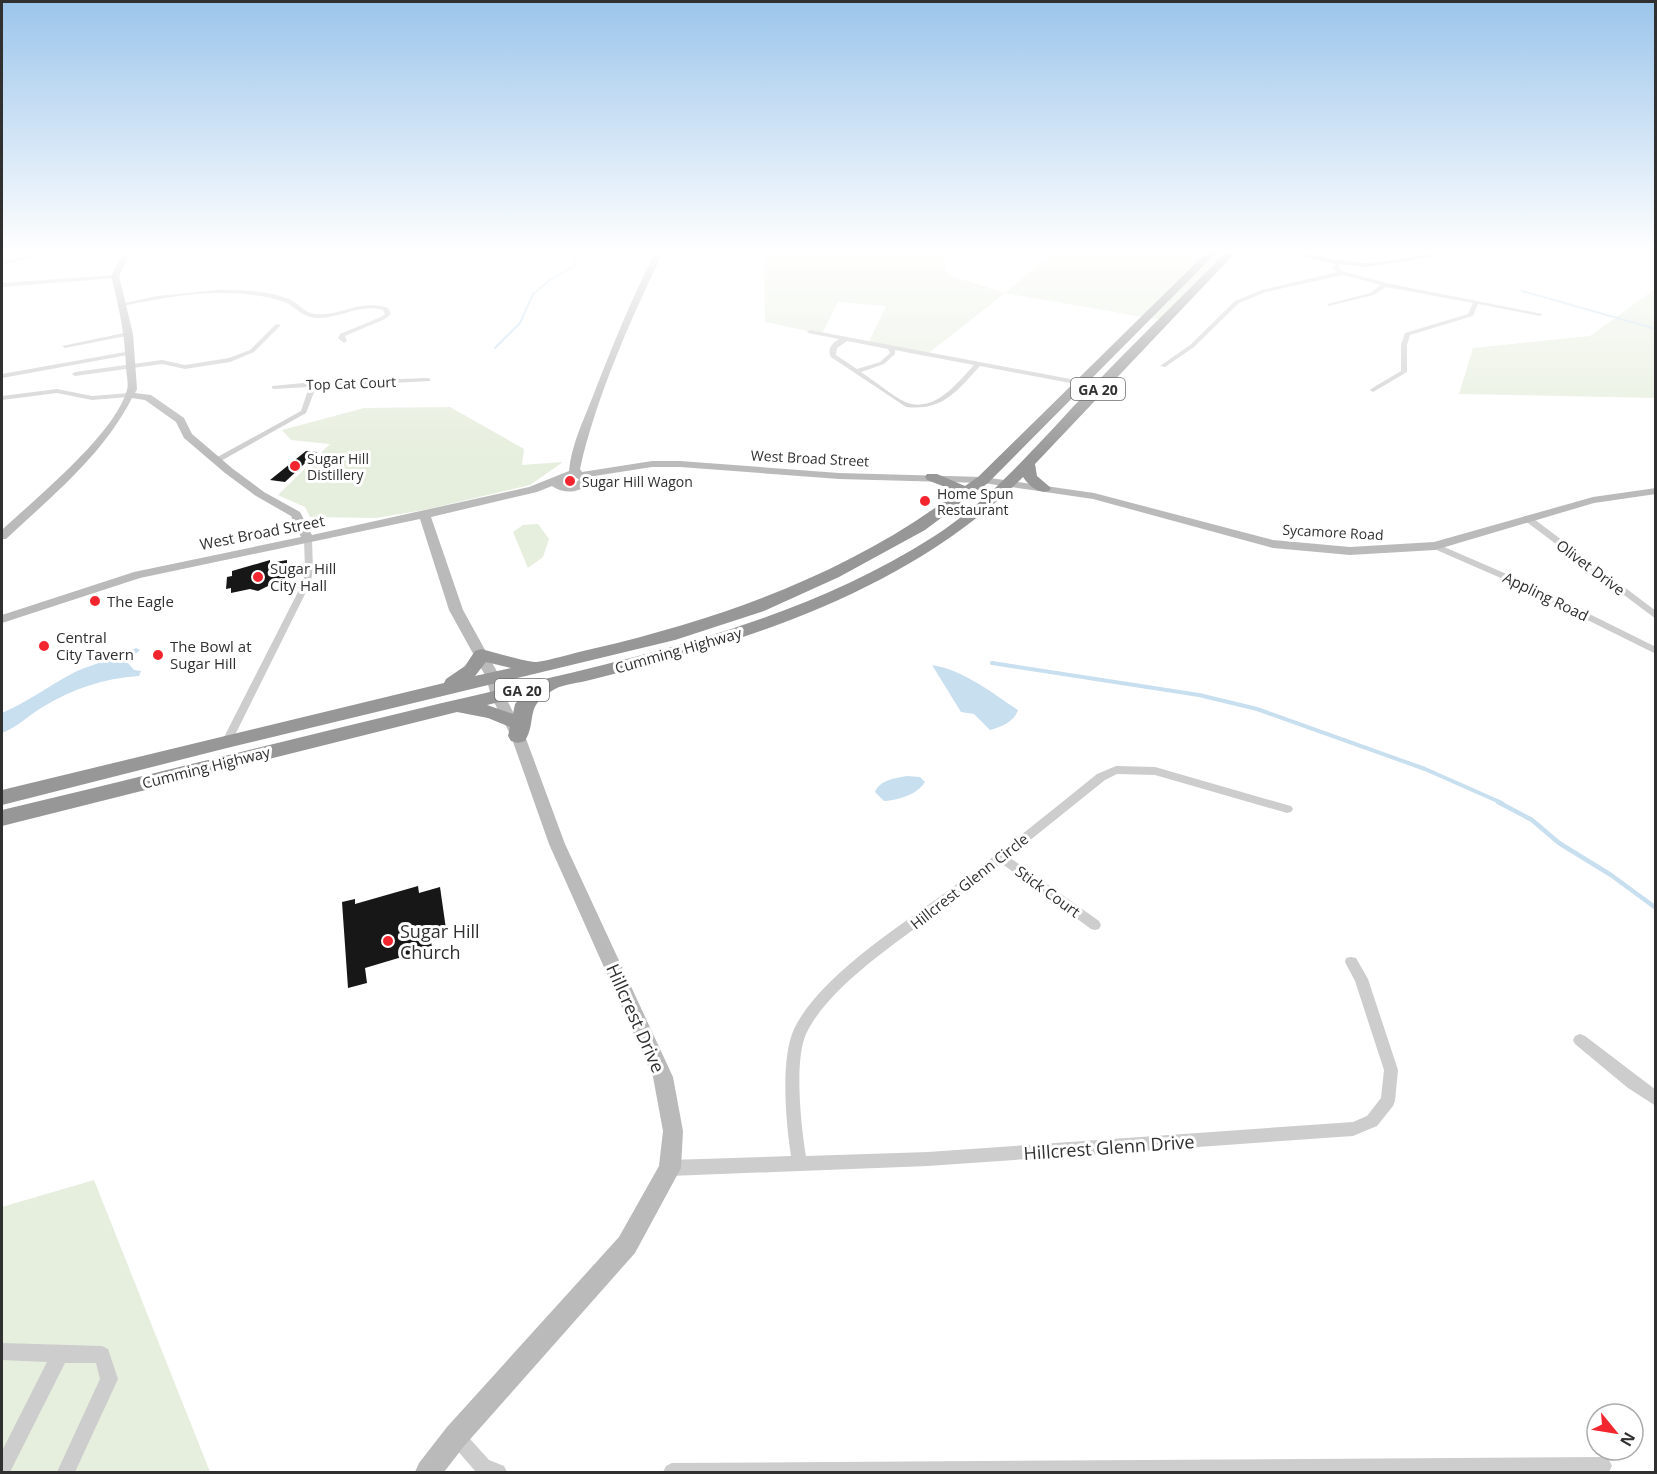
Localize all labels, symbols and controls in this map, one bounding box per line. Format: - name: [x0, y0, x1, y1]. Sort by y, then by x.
- street label: Top Cat Court: [306, 372, 396, 394]
- road number: GA 20: [1071, 378, 1125, 400]
- street label: West Broad Street: [750, 445, 870, 471]
- place label: Sugar Hill Distillery: [307, 449, 369, 484]
- marker: Sugar Hill Distillery: [288, 459, 302, 473]
- place label: Sugar Hill Wagon: [582, 472, 693, 491]
- marker: Sugar Hill Wagon: [563, 474, 577, 488]
- place label: Home Spun Restaurant: [937, 484, 1014, 519]
- marker: Home Spun Restaurant: [918, 494, 932, 508]
- street label: West Broad Street: [198, 510, 326, 554]
- street label: Sycamore Road: [1282, 520, 1384, 544]
- street label: Olivet Drive: [1553, 535, 1629, 599]
- place label: Sugar Hill City Hall: [270, 558, 336, 595]
- street label: Appling Road: [1500, 567, 1592, 625]
- marker: Sugar Hill City Hall: [251, 570, 265, 584]
- place label: The Eagle: [107, 591, 174, 611]
- marker: The Eagle: [88, 594, 102, 608]
- street label: Cumming Highway: [612, 622, 744, 678]
- place label: Central City Tavern: [56, 627, 134, 664]
- place label: The Bowl at Sugar Hill: [170, 636, 251, 673]
- marker: Central City Tavern: [37, 639, 51, 653]
- marker: The Bowl at Sugar Hill: [151, 648, 165, 662]
- road number: GA 20: [495, 679, 549, 701]
- street label: Cumming Highway: [140, 741, 272, 793]
- street label: Hillcrest Glenn Circle: [906, 829, 1032, 933]
- street label: Stick Court: [1012, 861, 1084, 921]
- place label: Sugar Hill Church: [400, 919, 480, 964]
- marker: Sugar Hill Church: [381, 934, 395, 948]
- street label: Hillcrest Drive: [601, 960, 671, 1076]
- street label: Hillcrest Glenn Drive: [1023, 1129, 1195, 1165]
- north arrow: [1585, 1402, 1645, 1462]
- text: N: [1615, 1428, 1641, 1451]

